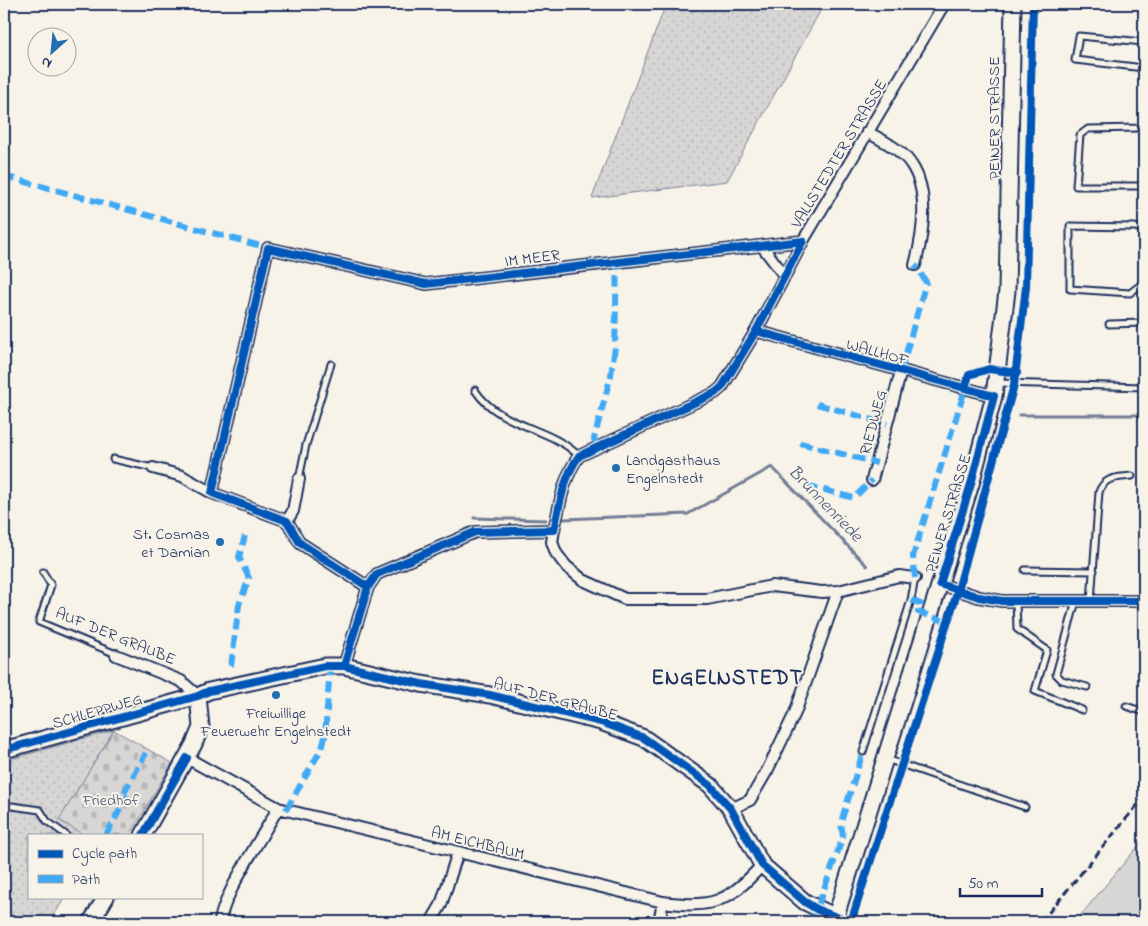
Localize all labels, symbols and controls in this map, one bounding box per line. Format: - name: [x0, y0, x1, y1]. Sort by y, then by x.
- north arrow: [28, 28, 78, 78]
- text: N: [38, 51, 56, 74]
- street label: PEINER STRASSE: [983, 56, 1007, 180]
- street label: VALLSTEDTER STRASSE: [785, 75, 894, 234]
- street label: IM MEER: [503, 244, 561, 274]
- street label: WALLHOF: [843, 333, 912, 373]
- street label: RIEDWEG: [854, 387, 894, 458]
- place label: Landgasthaus Engelnstedt: [626, 449, 720, 491]
- street label: PEINER STRASSE: [919, 451, 978, 576]
- water label: Brunnenriede: [781, 460, 868, 549]
- marker: Landgasthaus Engelnstedt: [610, 462, 622, 474]
- place label: St. Cosmas et Damian: [133, 523, 210, 565]
- marker: St. Cosmas et Damian: [214, 536, 226, 548]
- street label: AUF DER GRAUBE: [51, 602, 179, 672]
- district label: ENGELNSTEDT: [651, 664, 803, 694]
- street label: AUF DER GRAUBE: [491, 672, 620, 728]
- street label: SCHLEPPWEG: [50, 688, 145, 736]
- marker: Freiwillige Feuerwehr Engelnstedt: [270, 689, 282, 701]
- place label: Freiwillige Feuerwehr Engelnstedt: [200, 702, 352, 744]
- park label: Friedhof: [82, 789, 140, 813]
- street label: AM EICHBAUM: [428, 821, 527, 867]
- legend: [28, 834, 202, 898]
- text: Cycle path: [72, 843, 137, 866]
- scale bar: [960, 866, 1043, 898]
- text: Path: [72, 869, 100, 891]
- text: 50 m: [968, 873, 999, 895]

